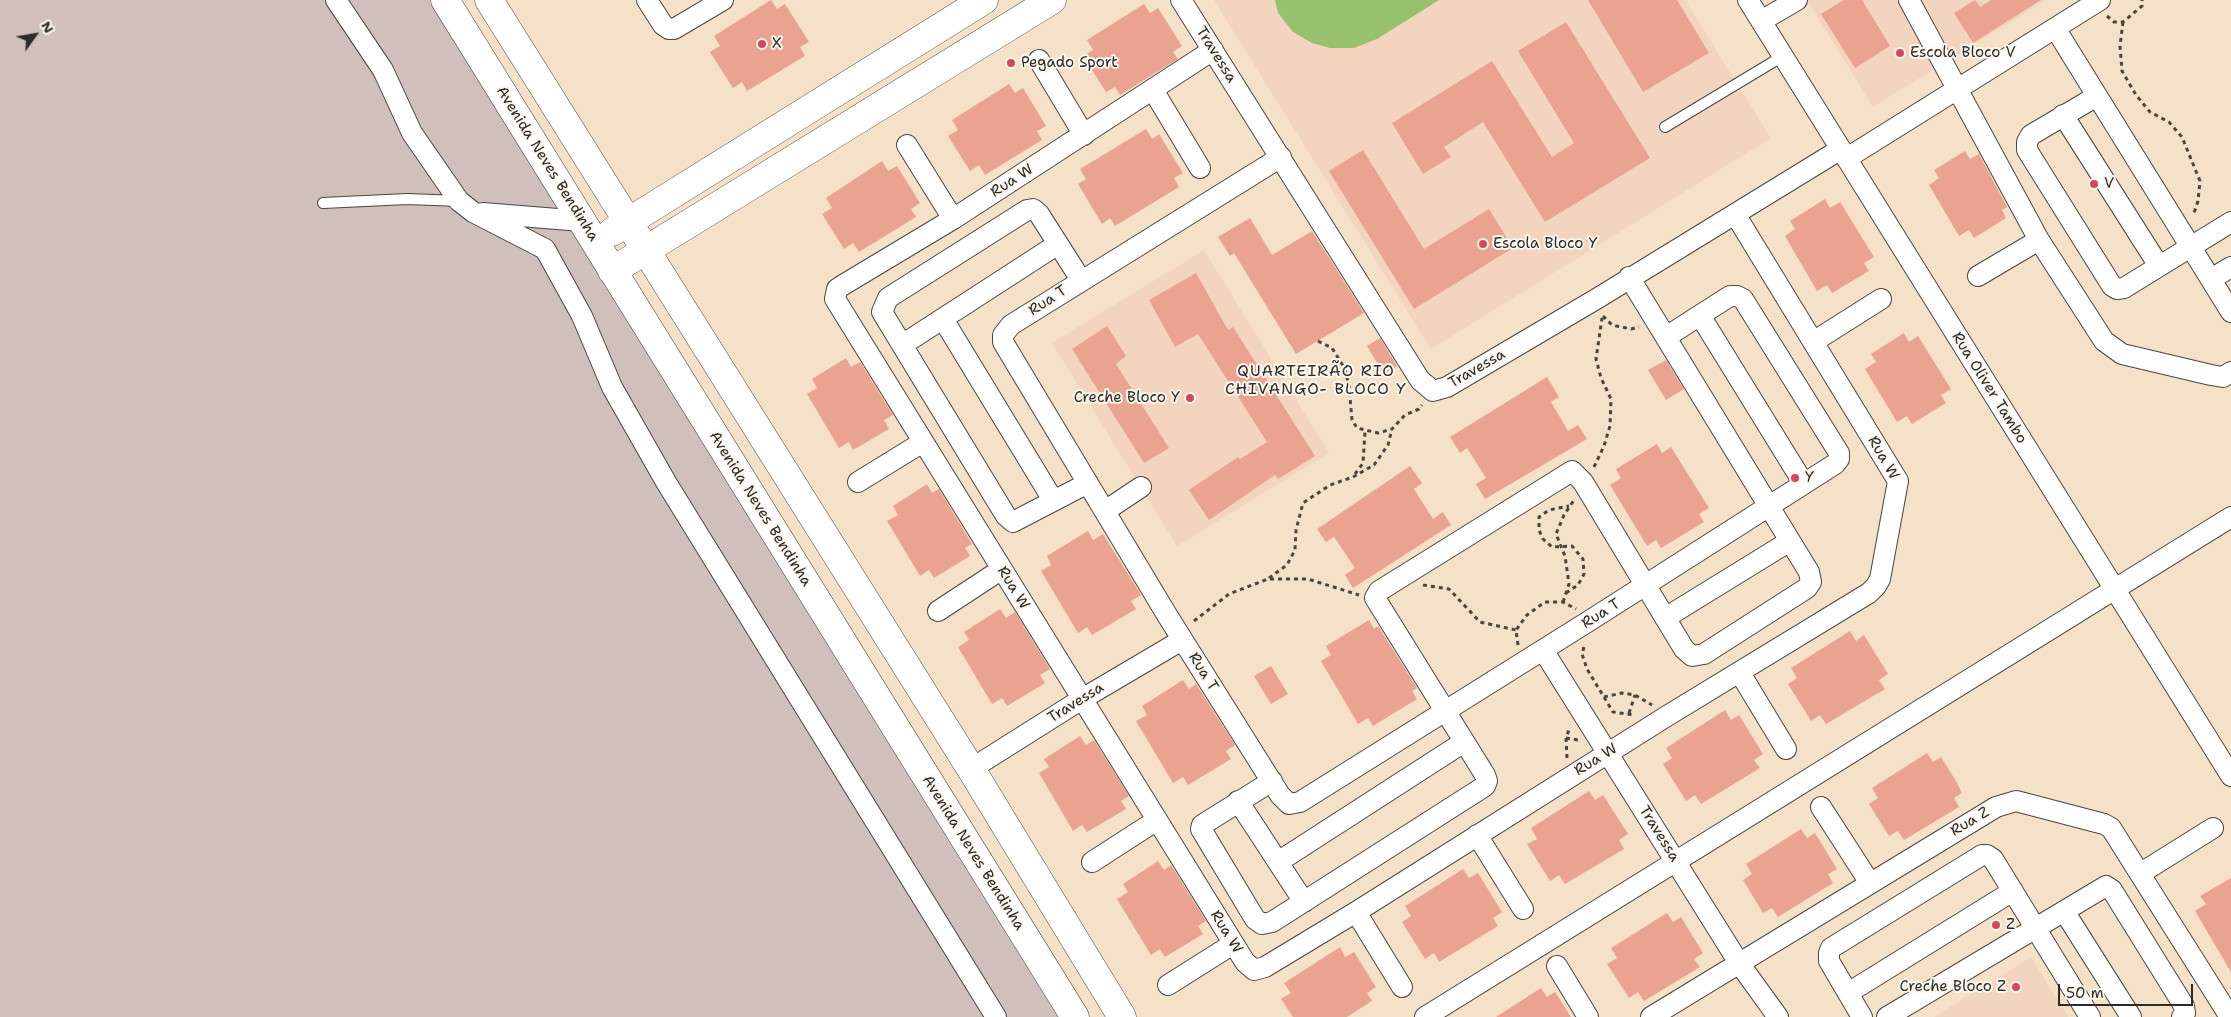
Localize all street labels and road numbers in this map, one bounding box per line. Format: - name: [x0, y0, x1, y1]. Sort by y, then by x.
- street label: Travessa: [1192, 24, 1240, 86]
- street label: Avenida Neves Bendinha: [492, 83, 602, 245]
- street label: Rua W: [987, 161, 1037, 201]
- street label: Rua T: [1025, 282, 1071, 320]
- street label: Rua Oliver Tambo: [1947, 329, 2031, 447]
- street label: Travessa: [1445, 346, 1509, 392]
- street label: Avenida Neves Bendinha: [705, 428, 815, 590]
- street label: Rua W: [1863, 433, 1903, 483]
- street label: Rua W: [993, 563, 1033, 613]
- street label: Rua T: [1578, 595, 1624, 633]
- street label: Rua T: [1184, 649, 1222, 695]
- street label: Travessa: [1045, 679, 1107, 727]
- street label: Rua W: [1571, 740, 1621, 780]
- street label: Avenida Neves Bendinha: [918, 772, 1028, 934]
- street label: Travessa: [1635, 803, 1683, 865]
- street label: Rua Z: [1947, 803, 1993, 841]
- street label: Rua W: [1206, 907, 1246, 957]

